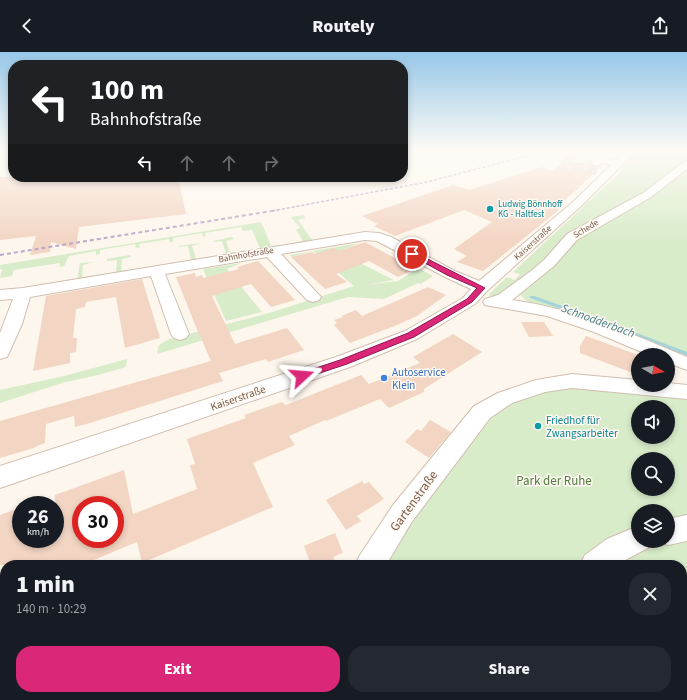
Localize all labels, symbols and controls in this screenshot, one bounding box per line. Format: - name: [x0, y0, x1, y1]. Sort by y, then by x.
- text: Routely: [312, 14, 375, 39]
- icon: back: [16, 15, 38, 37]
- icon: share: [649, 15, 671, 37]
- text: 100 m: [90, 70, 164, 110]
- icon: left: [24, 76, 76, 128]
- text: Bahnhofstraße: [90, 107, 201, 132]
- icon: left: [134, 152, 156, 174]
- icon: ahead: [176, 152, 198, 174]
- icon: ahead: [218, 152, 240, 174]
- icon: right: [260, 152, 282, 174]
- place label: Ludwig Bönnhoff KG - Haltfest: [498, 198, 563, 221]
- marker: Ludwig Bönnhoff KG - Haltfest: [485, 204, 495, 214]
- street label: Schede: [571, 216, 602, 242]
- street label: Kaiserstraße: [511, 222, 555, 264]
- pin: [395, 237, 429, 271]
- icon: arrive: [401, 243, 423, 265]
- street label: Bahnhofstraße: [217, 244, 275, 266]
- water label: Schnodderbach: [559, 300, 637, 342]
- north arrow: [631, 348, 675, 392]
- map controls: [631, 348, 675, 548]
- position arrow: [281, 355, 323, 397]
- place label: Autoservice Klein: [392, 365, 446, 393]
- marker: Autoservice Klein: [379, 373, 389, 383]
- street label: Kaiserstraße: [208, 381, 268, 414]
- button: sound: [631, 400, 675, 444]
- place label: Friedhof für Zwangsarbeiter: [546, 413, 618, 441]
- marker: Friedhof für Zwangsarbeiter: [533, 421, 543, 431]
- button: search: [631, 452, 675, 496]
- street label: Gartenstraße: [386, 467, 442, 535]
- park label: Park der Ruhe: [516, 472, 592, 490]
- speed limit sign: 30: [72, 496, 124, 548]
- text: 26: [27, 503, 49, 531]
- button: layers: [631, 504, 675, 548]
- text: km/h: [27, 525, 49, 539]
- text: 1 min: [16, 567, 75, 602]
- button: close: [629, 573, 671, 615]
- text: 140 m · 10:29: [16, 600, 86, 618]
- button: Exit: [16, 646, 340, 692]
- button: Share: [348, 646, 671, 692]

